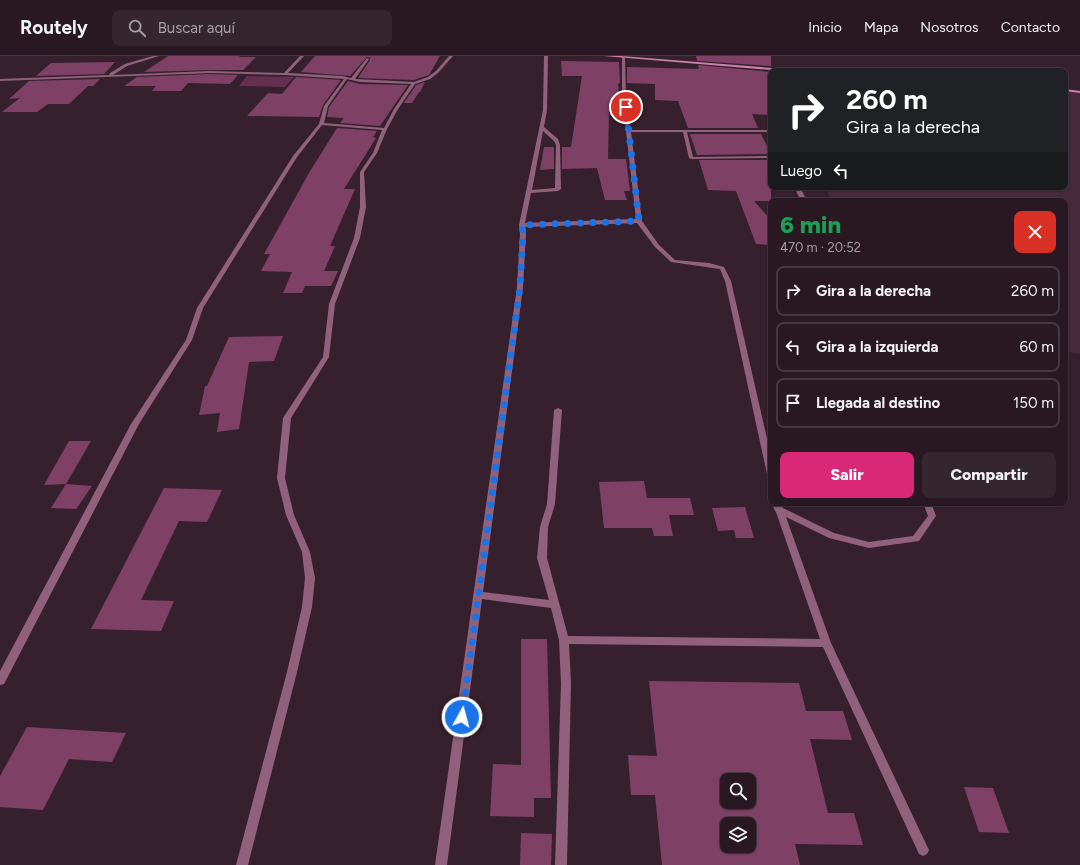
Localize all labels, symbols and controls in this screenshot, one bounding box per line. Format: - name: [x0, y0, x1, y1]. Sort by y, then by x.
- search box: [112, 10, 392, 46]
- text: Routely: [20, 16, 88, 39]
- icon: search: [126, 17, 148, 39]
- text: Buscar aquí: [158, 19, 235, 37]
- text: Inicio: [808, 19, 842, 36]
- text: Mapa: [864, 19, 898, 36]
- text: Nosotros: [920, 19, 979, 36]
- text: Contacto: [1001, 19, 1060, 36]
- text: 260 m: [846, 82, 928, 116]
- icon: right: [780, 84, 832, 136]
- pin: [609, 90, 643, 124]
- icon: arrive: [615, 96, 637, 118]
- text: Gira a la derecha: [846, 116, 980, 138]
- icon: left: [830, 160, 852, 182]
- text: Luego: [780, 162, 822, 180]
- text: 6 min: [780, 210, 841, 239]
- button: close: [1014, 211, 1056, 253]
- text: 470 m · 20:52: [780, 240, 861, 255]
- icon: right: [782, 280, 804, 302]
- text: Gira a la derecha: [816, 282, 931, 300]
- text: 260 m: [1011, 282, 1054, 300]
- icon: left: [782, 336, 804, 358]
- text: Gira a la izquierda: [816, 338, 938, 356]
- text: 60 m: [1019, 338, 1054, 356]
- icon: arrive: [782, 392, 804, 414]
- text: Llegada al destino: [816, 394, 940, 412]
- text: 150 m: [1013, 394, 1054, 412]
- button: Salir: [780, 452, 914, 498]
- button: Compartir: [922, 452, 1056, 498]
- position arrow: [441, 696, 483, 738]
- map controls: [720, 773, 756, 853]
- button: search: [720, 773, 756, 809]
- button: layers: [720, 817, 756, 853]

